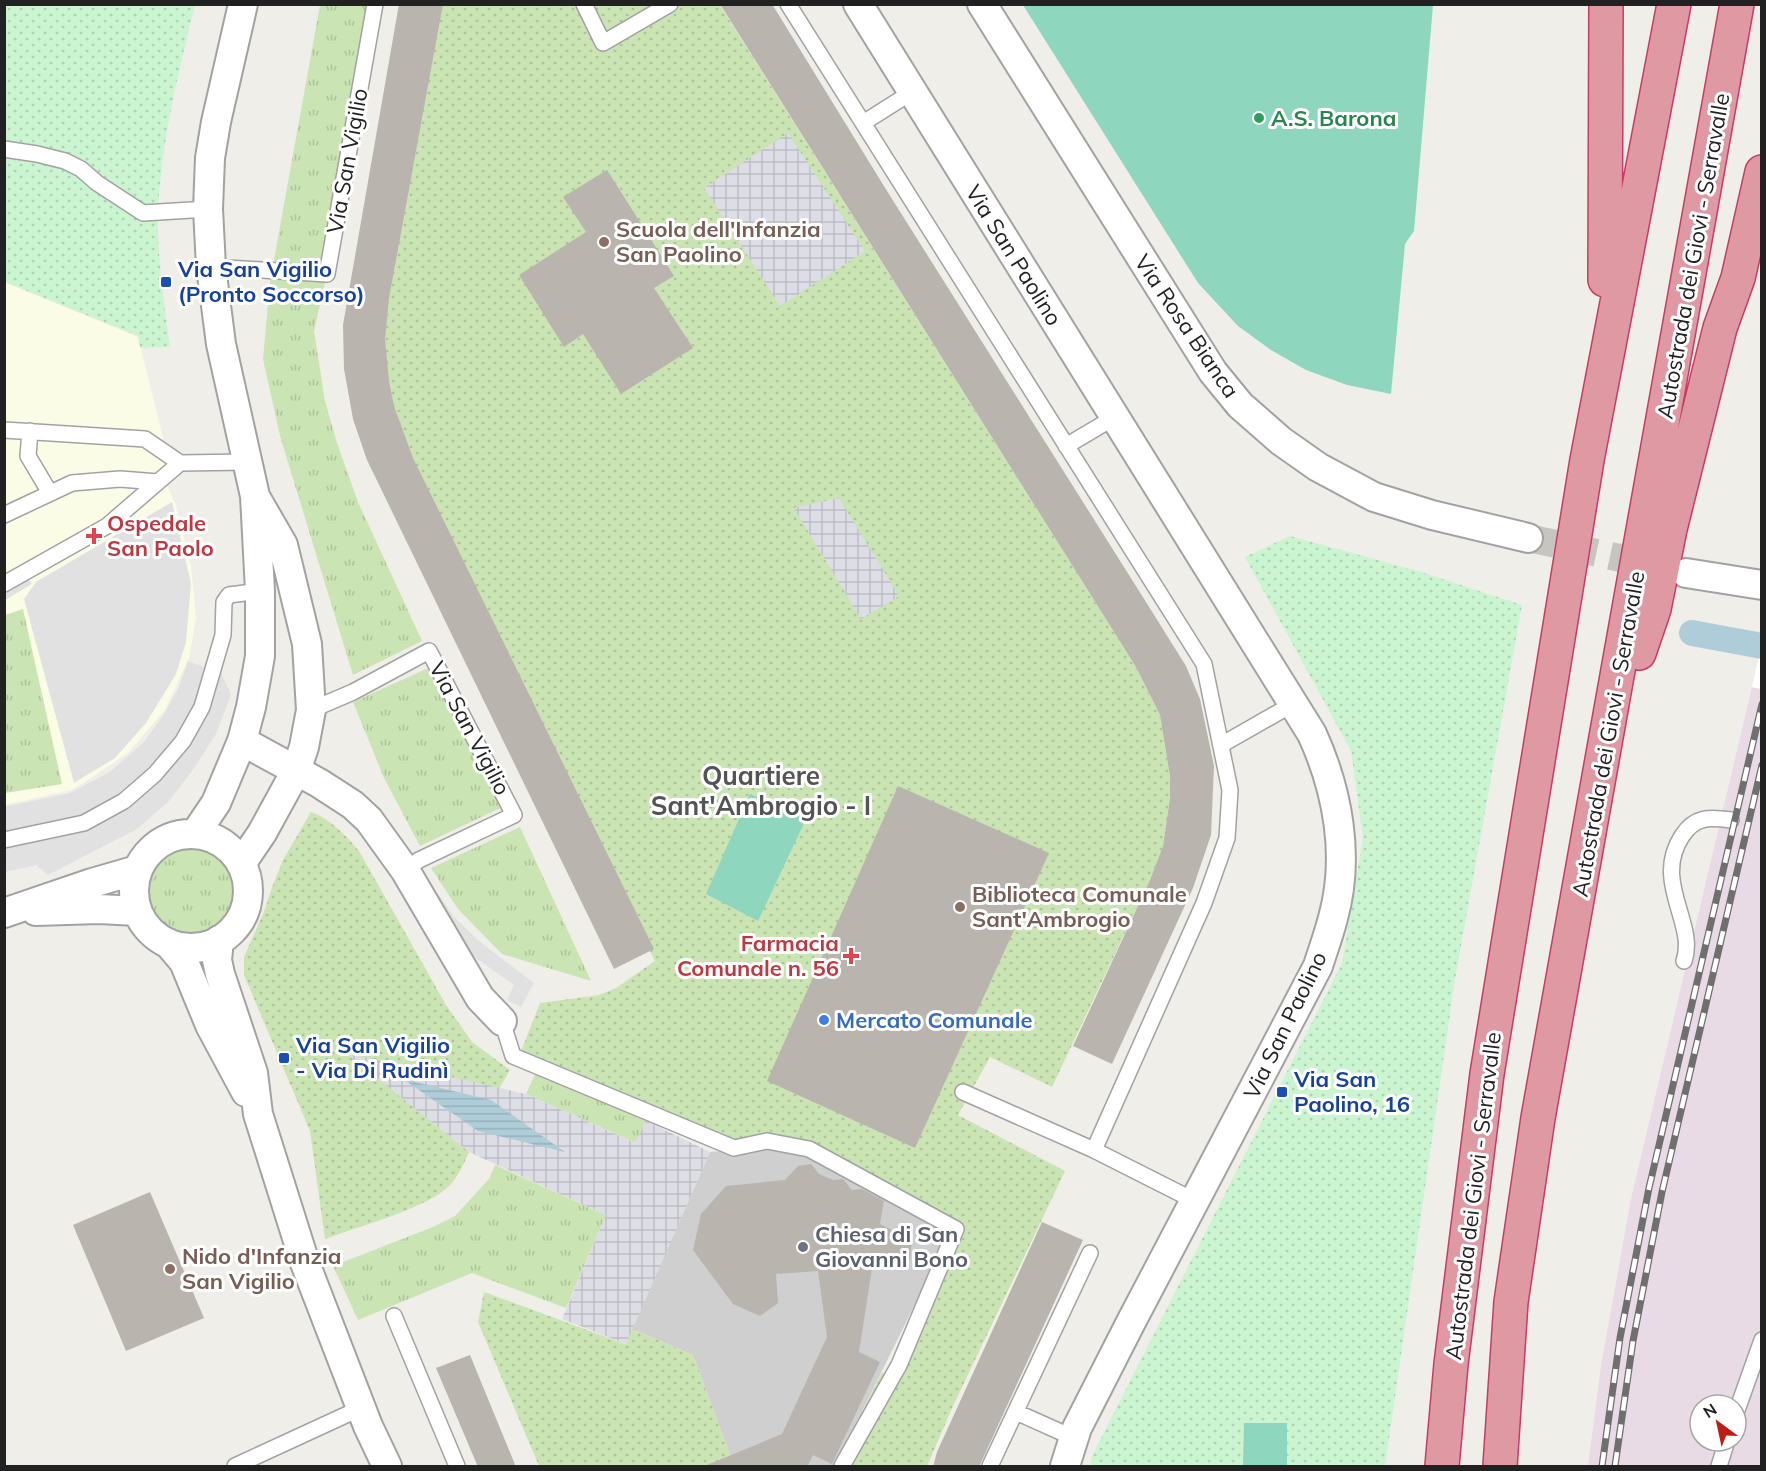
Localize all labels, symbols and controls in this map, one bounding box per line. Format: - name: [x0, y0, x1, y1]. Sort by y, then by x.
- street label: Via San Vigilio: [320, 86, 374, 236]
- street label: Autostrada dei Giovi - Serravalle: [1651, 91, 1735, 421]
- place label: A.S. Barona: [1271, 104, 1396, 132]
- marker: A.S. Barona: [1252, 111, 1266, 125]
- street label: Via San Paolino: [960, 179, 1068, 331]
- place label: Scuola dell'Infanzia San Paolino: [616, 215, 821, 268]
- marker: Scuola dell'Infanzia San Paolino: [597, 235, 611, 249]
- street label: Via Rosa Bianca: [1129, 249, 1245, 403]
- place label: Via San Vigilio (Pronto Soccorso): [177, 255, 364, 308]
- marker: Via San Vigilio (Pronto Soccorso): [159, 275, 173, 289]
- place label: Ospedale San Paolo: [107, 509, 214, 562]
- marker: Ospedale San Paolo: [85, 527, 103, 545]
- street label: Autostrada dei Giovi - Serravalle: [1566, 569, 1650, 899]
- street label: Via San Vigilio: [423, 656, 517, 800]
- district label: Quartiere Sant'Ambrogio - I: [651, 759, 871, 822]
- place label: Biblioteca Comunale Sant'Ambrogio: [972, 880, 1187, 933]
- marker: Biblioteca Comunale Sant'Ambrogio: [953, 900, 967, 914]
- place label: Farmacia Comunale n. 56: [677, 929, 839, 982]
- street label: Via San Paolino: [1237, 947, 1333, 1103]
- marker: Farmacia Comunale n. 56: [844, 949, 858, 963]
- place label: Mercato Comunale: [836, 1006, 1033, 1034]
- marker: Mercato Comunale: [817, 1013, 831, 1027]
- street label: Autostrada dei Giovi - Serravalle: [1439, 1030, 1507, 1362]
- place label: Via San Vigilio - Via Di Rudinì: [295, 1031, 450, 1084]
- marker: Via San Vigilio - Via Di Rudinì: [277, 1051, 291, 1065]
- place label: Via San Paolino, 16: [1293, 1065, 1410, 1118]
- marker: Via San Paolino, 16: [1275, 1085, 1289, 1099]
- place label: Chiesa di San Giovanni Bono: [815, 1220, 968, 1273]
- marker: Chiesa di San Giovanni Bono: [796, 1240, 810, 1254]
- place label: Nido d'Infanzia San Vigilio: [182, 1242, 341, 1295]
- marker: Nido d'Infanzia San Vigilio: [163, 1262, 177, 1276]
- north arrow: [1688, 1393, 1748, 1453]
- text: N: [1699, 1399, 1720, 1422]

